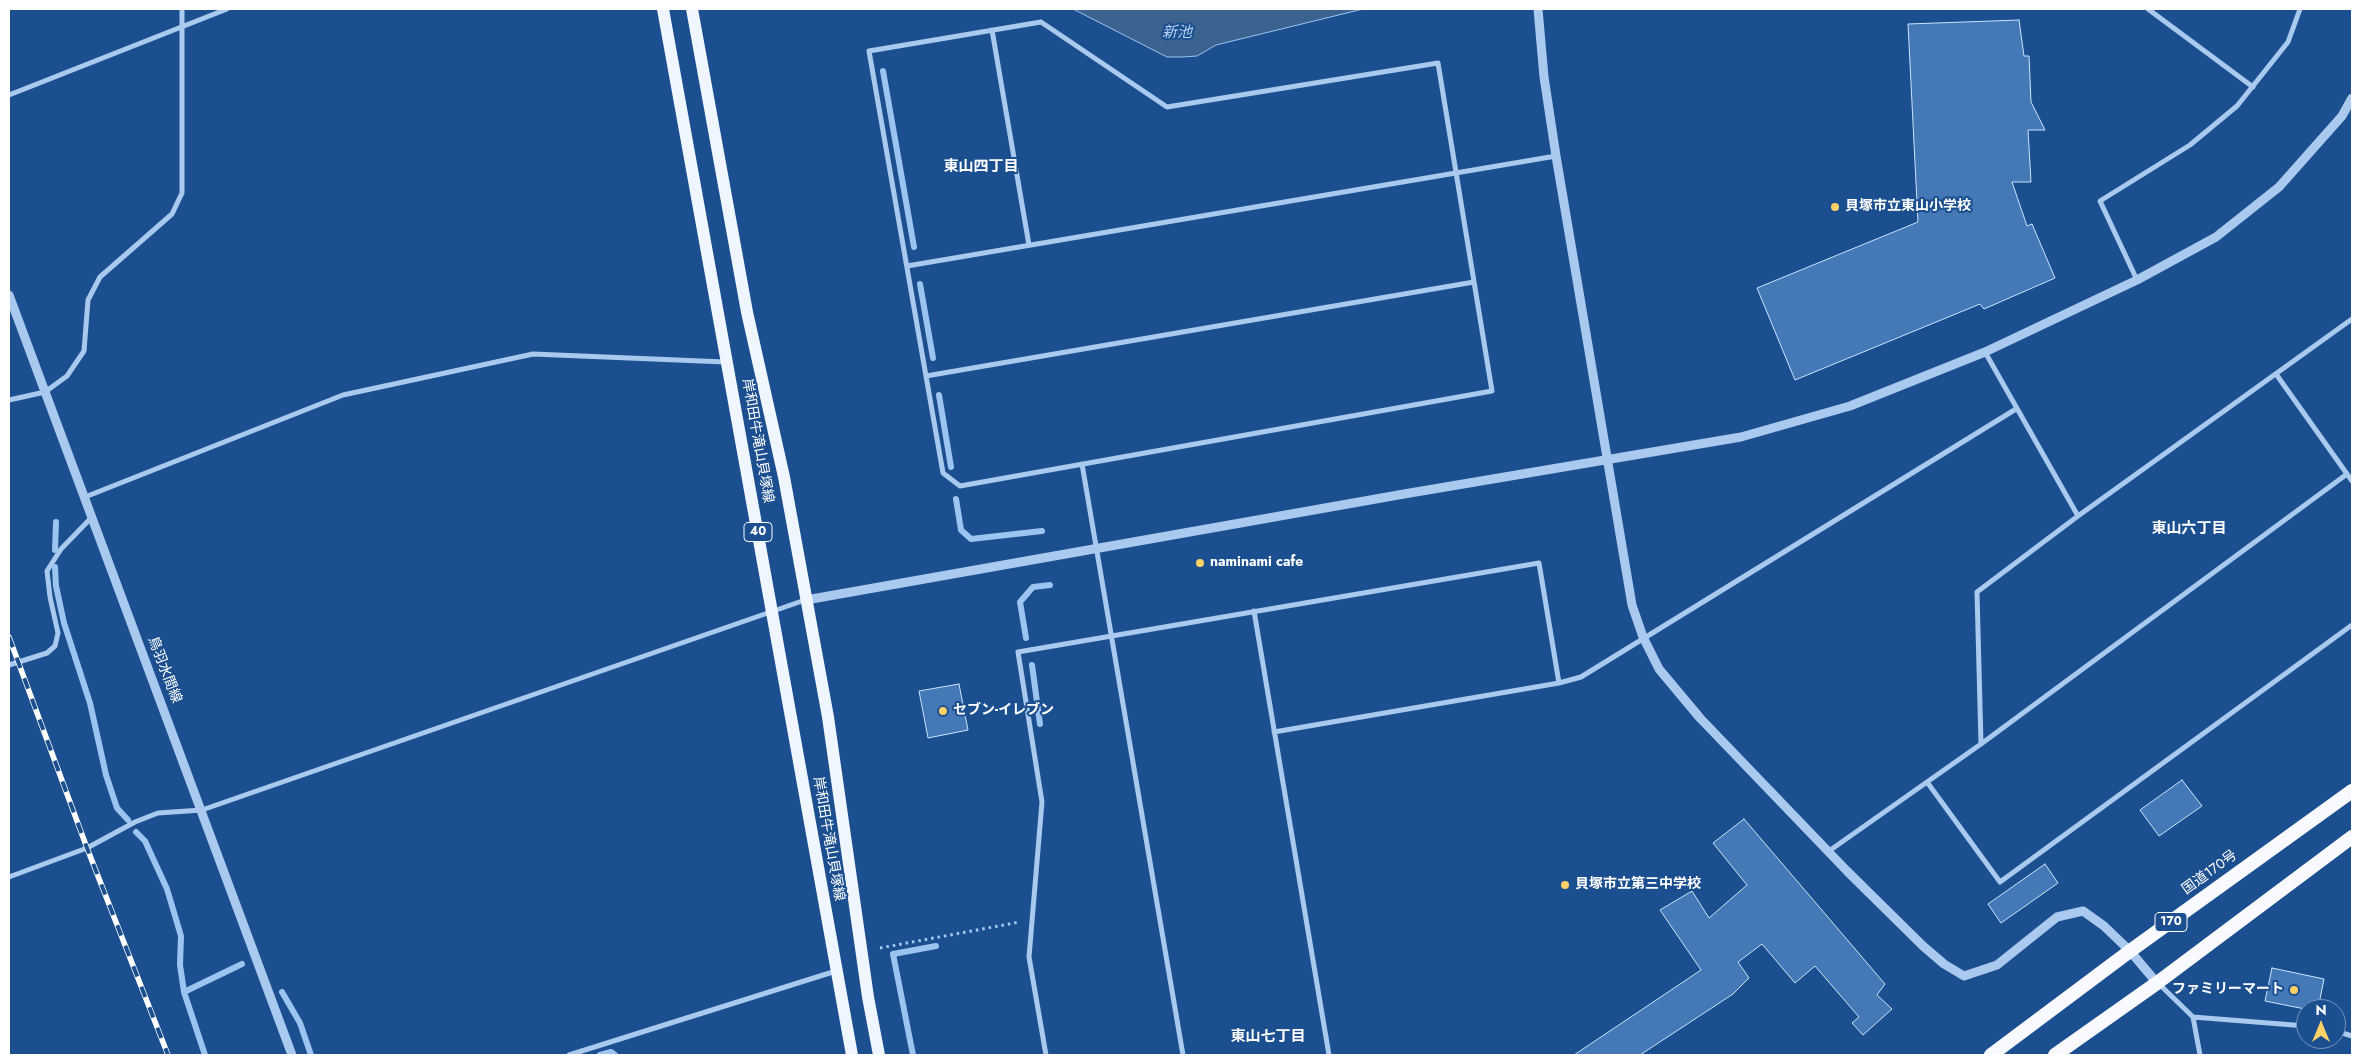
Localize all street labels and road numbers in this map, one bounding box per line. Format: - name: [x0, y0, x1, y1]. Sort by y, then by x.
- street label: 岸和田牛滝山貝塚線: [738, 377, 776, 505]
- road number: 40: [744, 522, 772, 542]
- street label: 鳥羽水間線: [144, 634, 184, 706]
- street label: 岸和田牛滝山貝塚線: [809, 775, 847, 903]
- street label: 国道170号: [2179, 847, 2241, 899]
- road number: 170: [2155, 912, 2187, 932]

